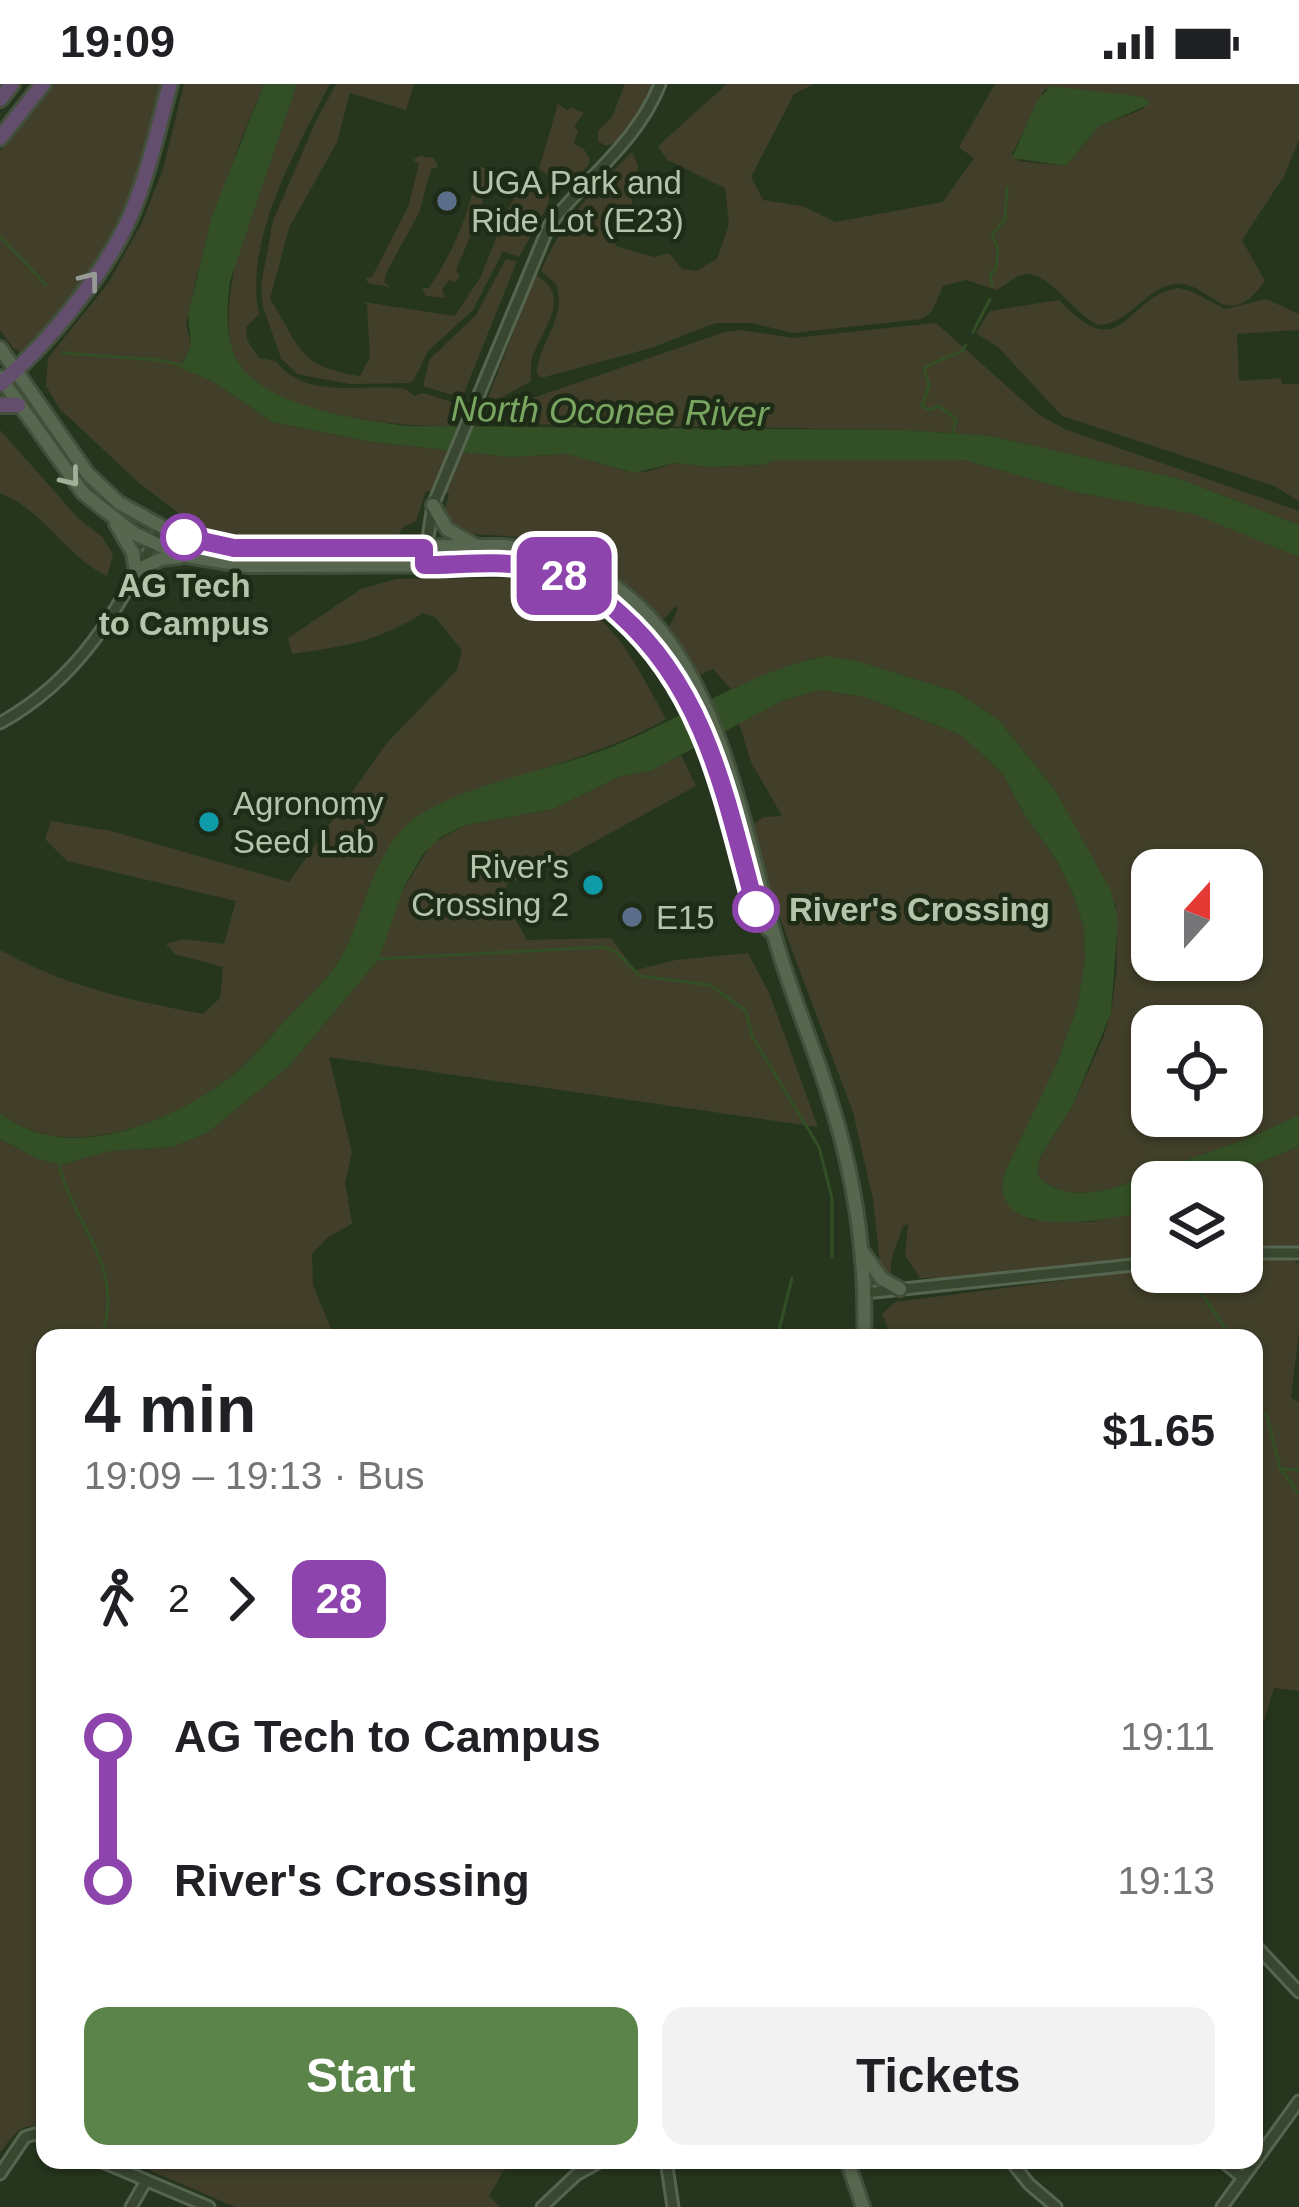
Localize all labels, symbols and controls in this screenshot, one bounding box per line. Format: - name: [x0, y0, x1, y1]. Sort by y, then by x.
- text: 19:09: [60, 16, 175, 67]
- place label: UGA Park and Ride Lot (E23): [471, 164, 684, 239]
- marker: UGA Park and Ride Lot (E23): [434, 188, 460, 214]
- one-way arrow: [76, 272, 98, 294]
- water label: North Oconee River: [451, 388, 771, 434]
- one-way arrow: [57, 464, 78, 486]
- marker: AG Tech to Campus: [162, 515, 206, 559]
- line badge: 28: [510, 537, 618, 615]
- text: 28: [541, 552, 587, 599]
- place label: AG Tech to Campus: [99, 567, 269, 642]
- place label: Agronomy Seed Lab: [233, 785, 384, 860]
- marker: Agronomy Seed Lab: [196, 809, 222, 835]
- place label: River's Crossing 2: [411, 848, 569, 923]
- north arrow: [1131, 849, 1263, 981]
- map controls: [1131, 849, 1263, 1293]
- marker: River's Crossing 2: [580, 872, 606, 898]
- marker: River's Crossing: [734, 887, 778, 931]
- place label: River's Crossing: [789, 891, 1050, 928]
- place label: E15: [656, 899, 715, 936]
- marker: E15: [619, 904, 645, 930]
- button: locate: [1131, 1005, 1263, 1137]
- button: layers: [1131, 1161, 1263, 1293]
- text: 4 min: [84, 1372, 256, 1446]
- text: $1.65: [1102, 1405, 1215, 1456]
- text: 19:09 – 19:13 · Bus: [84, 1454, 424, 1497]
- icon: walk: [84, 1566, 150, 1632]
- icon: forward: [208, 1566, 274, 1632]
- text: 28: [316, 1575, 362, 1622]
- text: 2: [168, 1577, 190, 1620]
- text: AG Tech to Campus: [174, 1711, 601, 1762]
- text: 19:11: [1120, 1715, 1215, 1758]
- text: River's Crossing: [174, 1855, 530, 1906]
- text: 19:13: [1117, 1859, 1215, 1902]
- button: Start: [84, 2007, 638, 2145]
- button: Tickets: [662, 2007, 1215, 2145]

